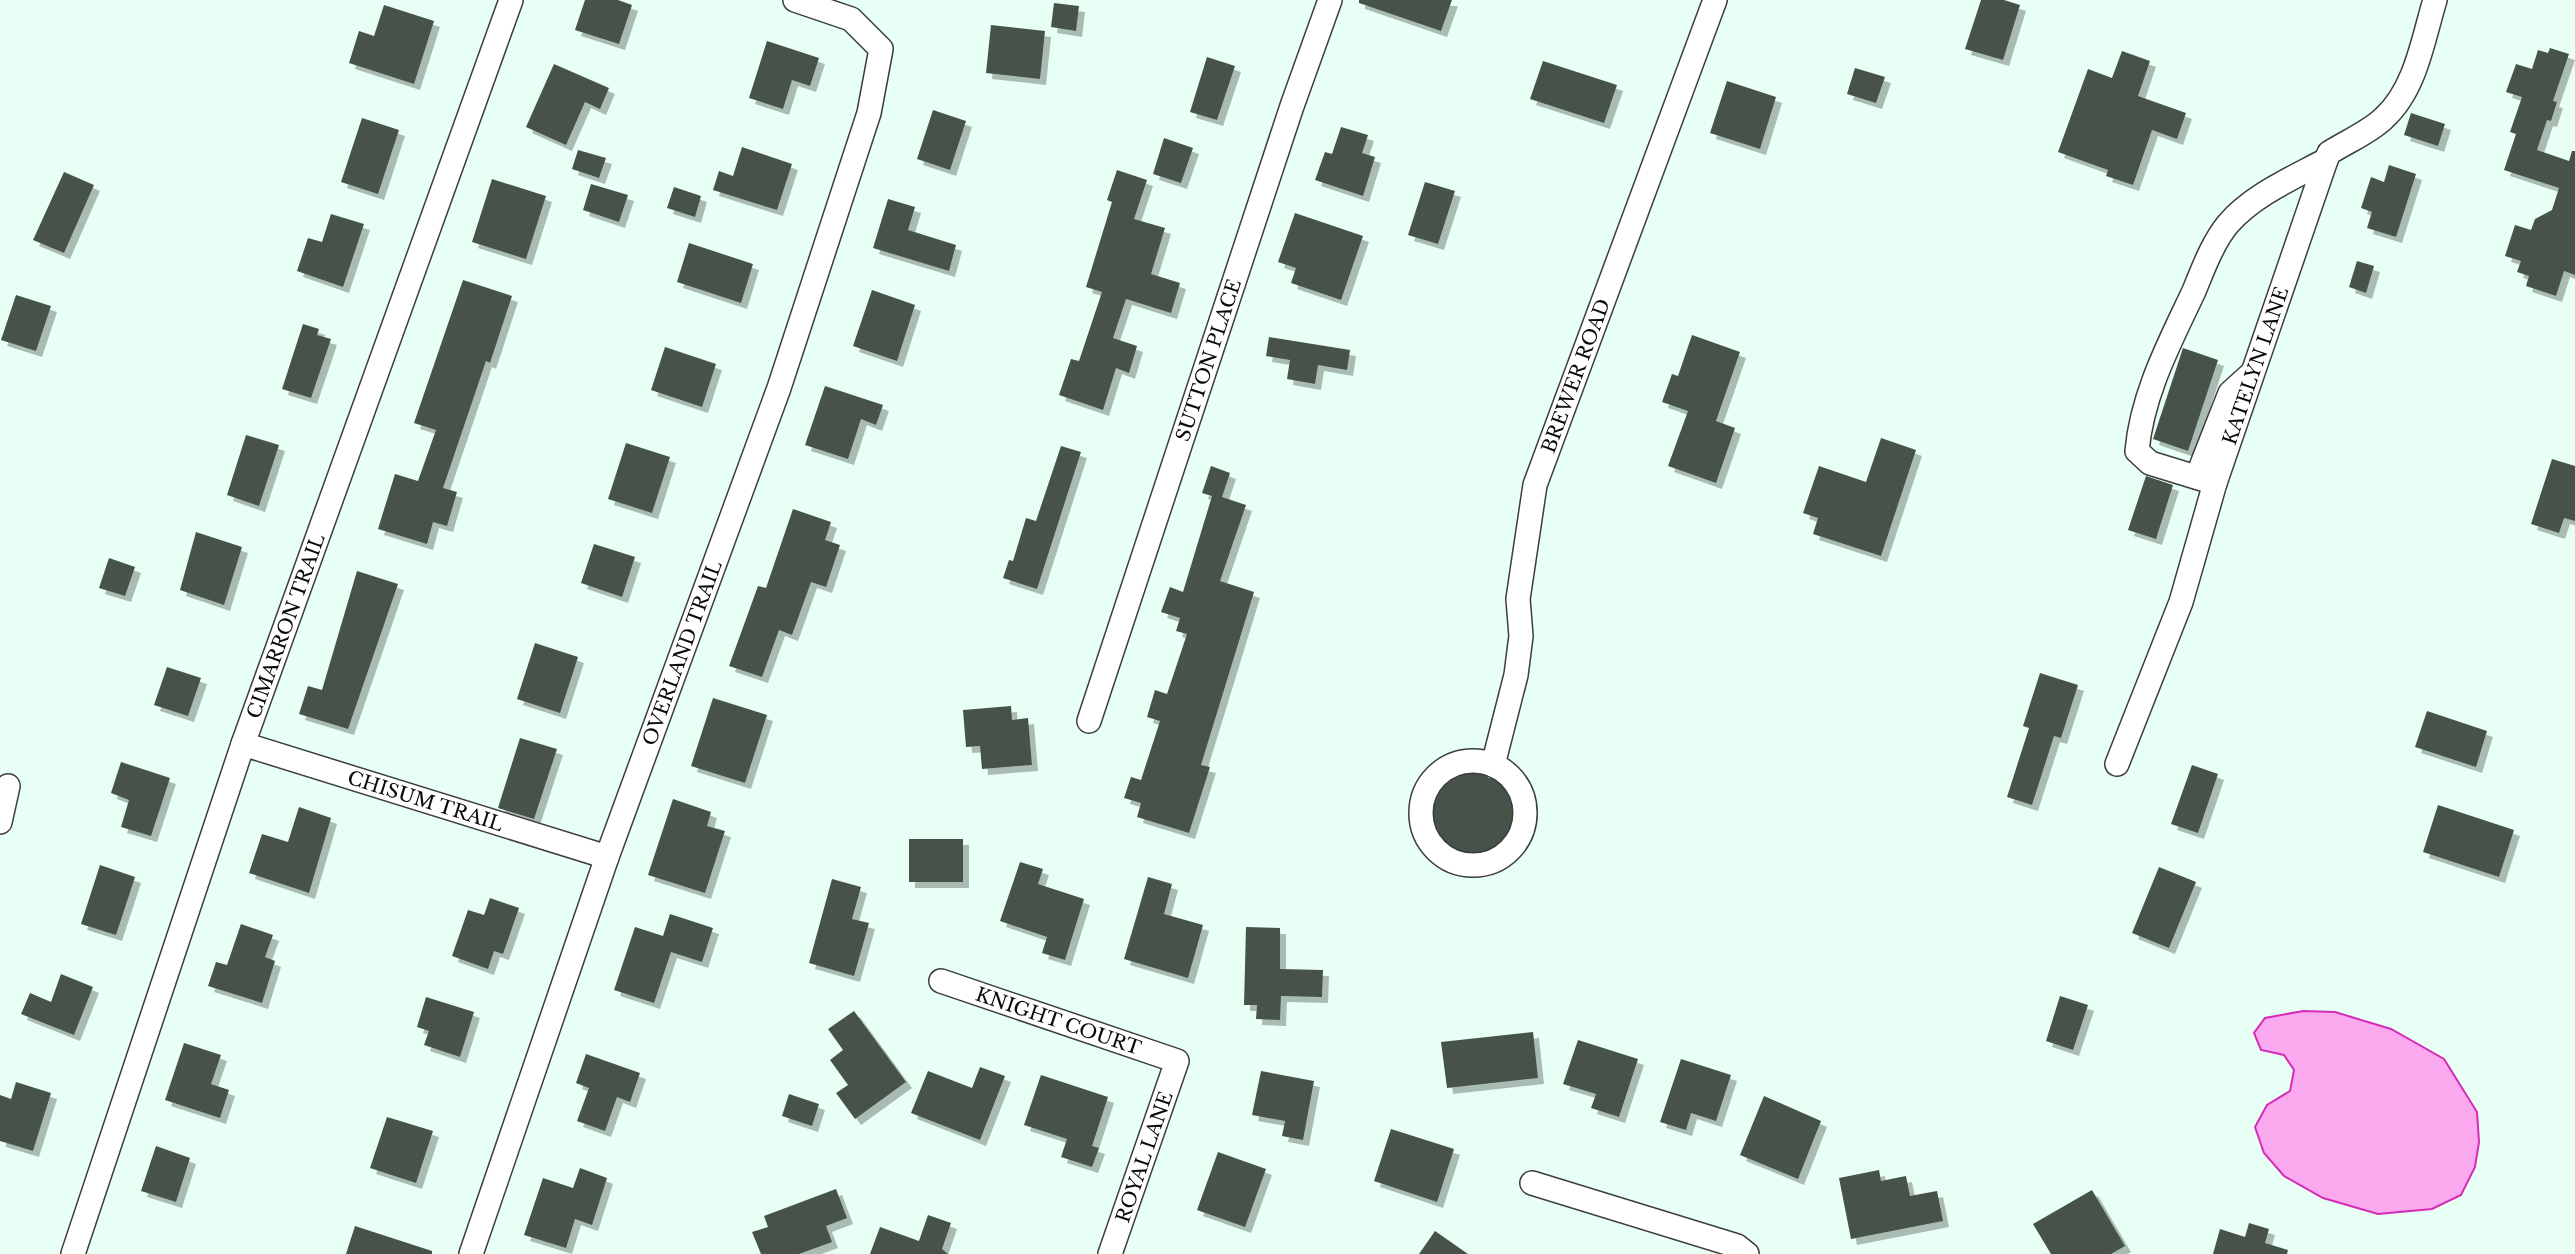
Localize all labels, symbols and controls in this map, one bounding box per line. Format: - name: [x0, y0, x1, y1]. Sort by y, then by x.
- street label: SUTTON PLACE: [1171, 276, 1246, 444]
- street label: KATELYN LANE: [2218, 284, 2294, 448]
- street label: BREWER ROAD: [1537, 296, 1615, 456]
- street label: CIMARRON TRAIL: [242, 531, 330, 722]
- street label: OVERLAND TRAIL: [638, 557, 727, 749]
- street label: CHISUM TRAIL: [345, 766, 506, 836]
- street label: KNIGHT COURT: [973, 983, 1144, 1060]
- street label: ROYAL LANE: [1111, 1089, 1178, 1226]

